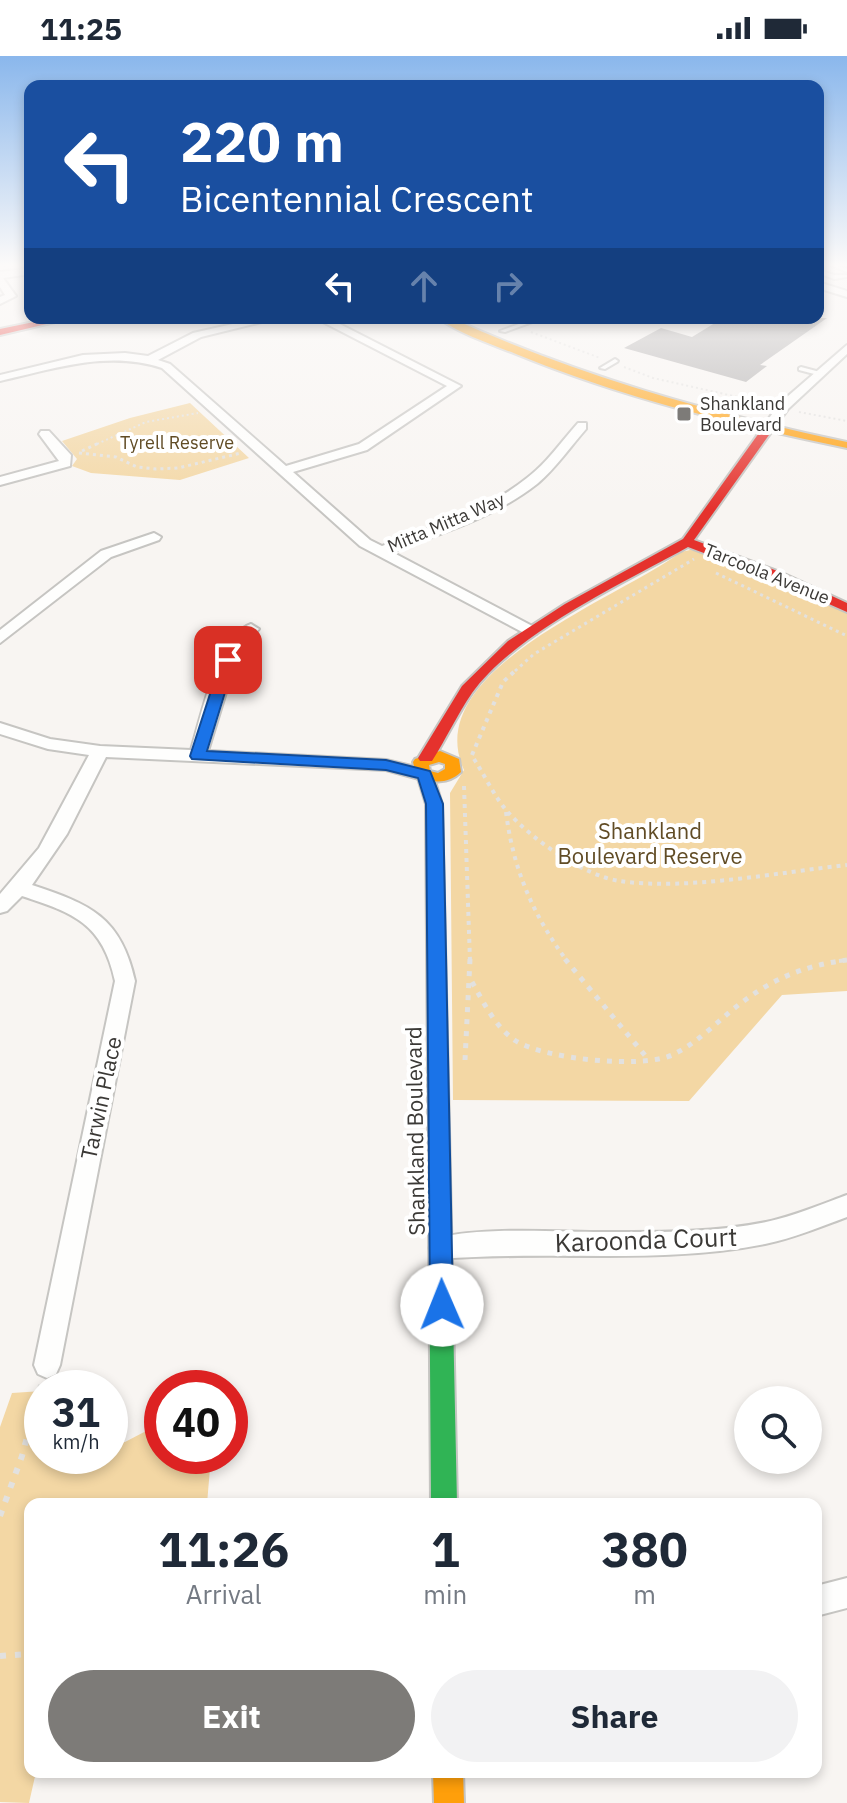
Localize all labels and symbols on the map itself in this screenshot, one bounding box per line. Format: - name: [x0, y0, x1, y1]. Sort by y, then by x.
- place label: Shankland Boulevard: [700, 392, 785, 436]
- marker: Shankland Boulevard: [675, 405, 693, 423]
- park label: Tyrell Reserve: [120, 431, 234, 454]
- street label: Mitta Mitta Way: [384, 487, 508, 558]
- street label: Tarcoola Avenue: [701, 538, 833, 609]
- pin: [194, 626, 262, 694]
- park label: Shankland Boulevard Reserve: [558, 816, 742, 870]
- street label: Shankland Boulevard: [398, 1026, 431, 1236]
- street label: Tarwin Place: [73, 1034, 128, 1162]
- street label: Karoonda Court: [554, 1219, 738, 1259]
- position arrow: [400, 1263, 484, 1347]
- speed limit sign: 40: [144, 1370, 248, 1474]

